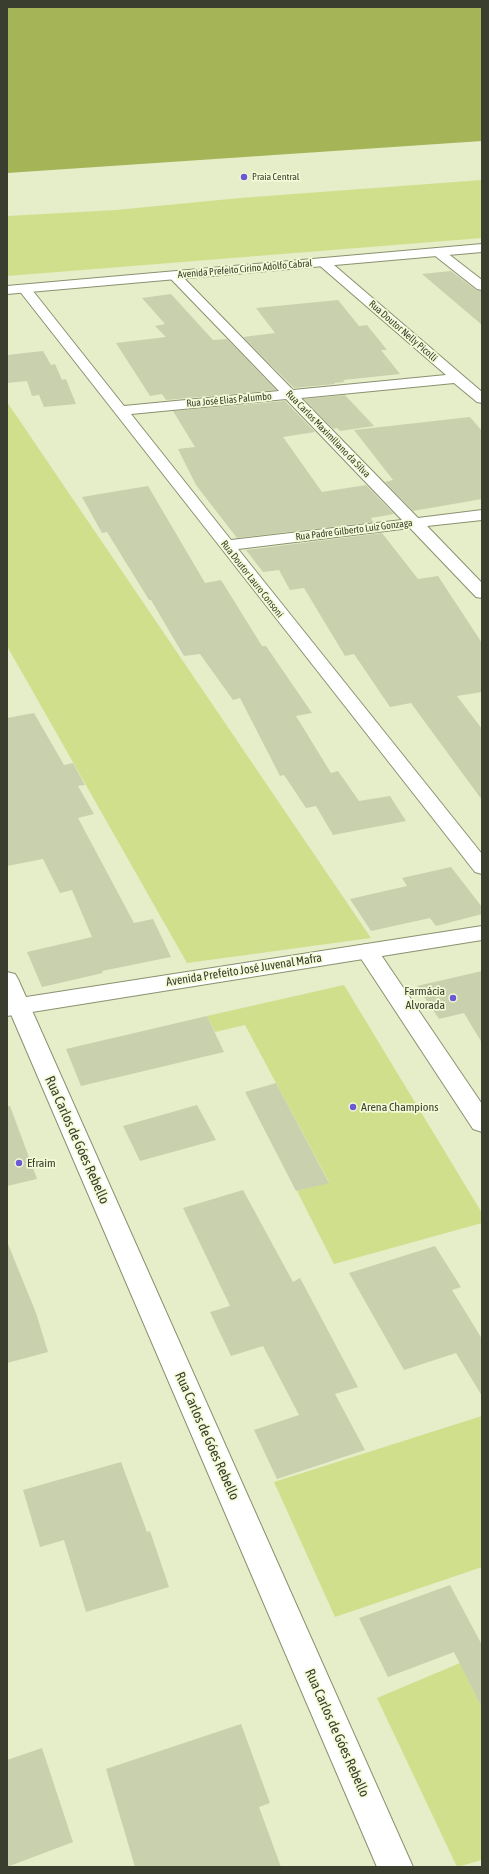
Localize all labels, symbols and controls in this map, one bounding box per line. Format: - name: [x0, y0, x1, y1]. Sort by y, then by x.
- place label: Praia Central: [252, 171, 299, 183]
- marker: Praia Central: [239, 172, 249, 182]
- street label: Avenida Prefeito Cirino Adolfo Cabral: [177, 257, 313, 281]
- street label: Rua Doutor Nelly Picolli: [366, 298, 440, 364]
- street label: Rua Carlos Maximiliano da Silva: [283, 388, 373, 480]
- street label: Rua José Elias Palumbo: [186, 390, 272, 410]
- street label: Rua Padre Gilberto Luiz Gonzaga: [295, 517, 413, 543]
- street label: Rua Doutor Lauro Consoni: [218, 538, 286, 620]
- street label: Avenida Prefeito José Juvenal Mafra: [165, 951, 323, 989]
- place label: Farmácia Alvorada: [404, 984, 445, 1012]
- marker: Farmácia Alvorada: [448, 993, 458, 1003]
- street label: Rua Carlos de Góes Rebello: [41, 1073, 113, 1207]
- place label: Arena Champions: [361, 1100, 438, 1114]
- marker: Arena Champions: [348, 1102, 358, 1112]
- place label: Efraim: [27, 1156, 56, 1170]
- marker: Efraim: [14, 1158, 24, 1168]
- street label: Rua Carlos de Góes Rebello: [171, 1369, 243, 1503]
- street label: Rua Carlos de Góes Rebello: [301, 1666, 373, 1800]

